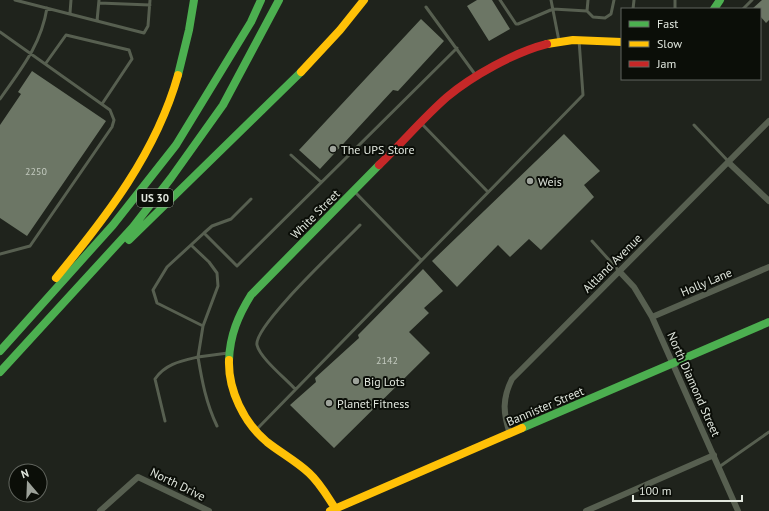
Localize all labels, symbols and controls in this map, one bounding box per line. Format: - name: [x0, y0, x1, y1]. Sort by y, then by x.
- legend: [621, 8, 761, 80]
- text: Fast: [657, 16, 678, 31]
- text: Slow: [657, 36, 682, 51]
- text: Jam: [656, 56, 676, 71]
- place label: The UPS Store: [341, 142, 415, 157]
- marker: The UPS Store: [328, 144, 338, 154]
- house number: 2250: [25, 165, 47, 178]
- place label: Weis: [538, 174, 562, 189]
- marker: Weis: [525, 176, 535, 186]
- street label: White Street: [287, 186, 343, 242]
- road number: US 30: [137, 189, 173, 207]
- street label: Altland Avenue: [579, 230, 645, 296]
- street label: Holly Lane: [678, 264, 734, 300]
- street label: North Diamond Street: [664, 329, 724, 439]
- house number: 2142: [376, 354, 398, 367]
- place label: Big Lots: [364, 374, 405, 389]
- marker: Big Lots: [351, 376, 361, 386]
- street label: Bannister Street: [504, 383, 586, 429]
- place label: Planet Fitness: [337, 396, 409, 411]
- marker: Planet Fitness: [324, 398, 334, 408]
- north arrow: [8, 463, 48, 503]
- street label: North Drive: [148, 464, 208, 504]
- text: N: [19, 466, 30, 481]
- scale bar: [633, 477, 742, 503]
- text: 100 m: [639, 483, 672, 498]

